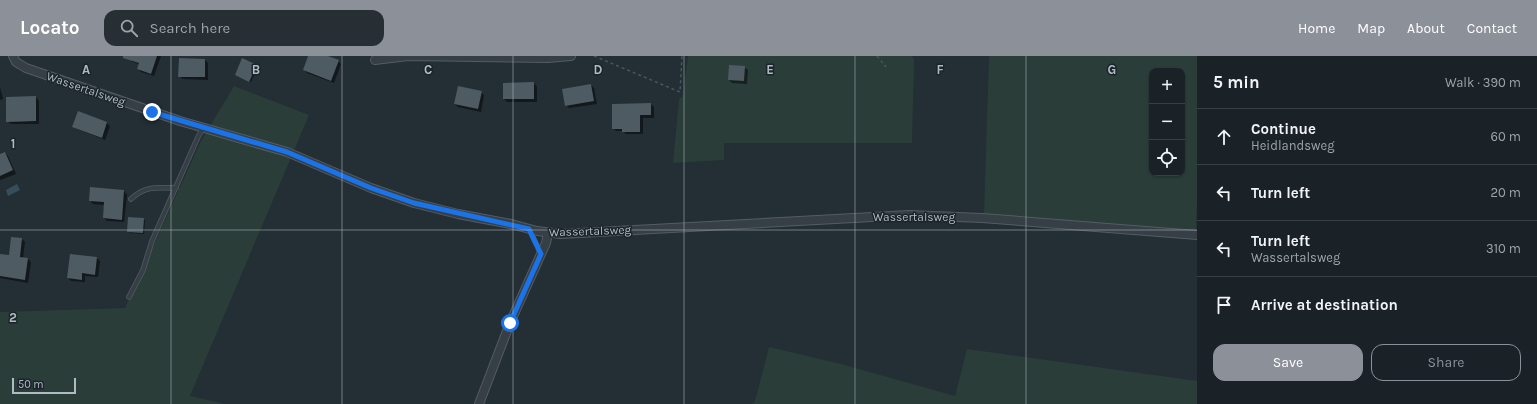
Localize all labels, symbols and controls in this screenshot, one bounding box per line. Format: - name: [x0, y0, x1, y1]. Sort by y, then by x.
- search box: [104, 10, 384, 46]
- text: Locato: [20, 17, 80, 39]
- icon: search: [118, 17, 140, 39]
- text: Search here: [150, 19, 230, 37]
- text: Home: [1298, 20, 1335, 37]
- text: Map: [1357, 20, 1385, 37]
- text: About: [1407, 20, 1445, 37]
- text: Contact: [1467, 20, 1517, 37]
- text: A: [82, 62, 90, 77]
- text: B: [252, 62, 260, 77]
- text: C: [424, 62, 432, 77]
- text: D: [594, 62, 603, 77]
- text: E: [766, 62, 774, 77]
- text: F: [936, 62, 944, 77]
- text: G: [1108, 62, 1116, 77]
- map controls: [1149, 68, 1185, 176]
- button: +: [1149, 68, 1185, 104]
- street label: Wassertalsweg: [45, 69, 127, 109]
- text: 5 min: [1213, 72, 1260, 92]
- text: Walk · 390 m: [1445, 75, 1521, 90]
- route end: [143, 103, 161, 121]
- button: −: [1149, 104, 1185, 140]
- text: Continue: [1251, 120, 1316, 138]
- icon: ahead: [1213, 126, 1235, 148]
- text: 60 m: [1491, 129, 1521, 144]
- text: 1: [11, 136, 15, 151]
- text: Heidlandsweg: [1251, 138, 1335, 153]
- button: locate: [1149, 140, 1185, 176]
- icon: left: [1213, 182, 1235, 204]
- text: Turn left: [1251, 184, 1310, 202]
- text: 20 m: [1491, 185, 1521, 200]
- street label: Wassertalsweg: [873, 210, 955, 224]
- street label: Wassertalsweg: [549, 223, 632, 239]
- text: Turn left: [1251, 232, 1310, 250]
- icon: left: [1213, 238, 1235, 260]
- text: 310 m: [1486, 241, 1521, 256]
- text: Wassertalsweg: [1251, 250, 1340, 265]
- icon: arrive: [1213, 294, 1235, 316]
- text: Arrive at destination: [1251, 296, 1398, 314]
- text: 2: [9, 310, 17, 325]
- route start: [501, 314, 519, 332]
- button: Save: [1213, 344, 1363, 381]
- button: Share: [1371, 344, 1521, 381]
- scale bar: [12, 376, 76, 395]
- text: 50 m: [18, 378, 44, 391]

